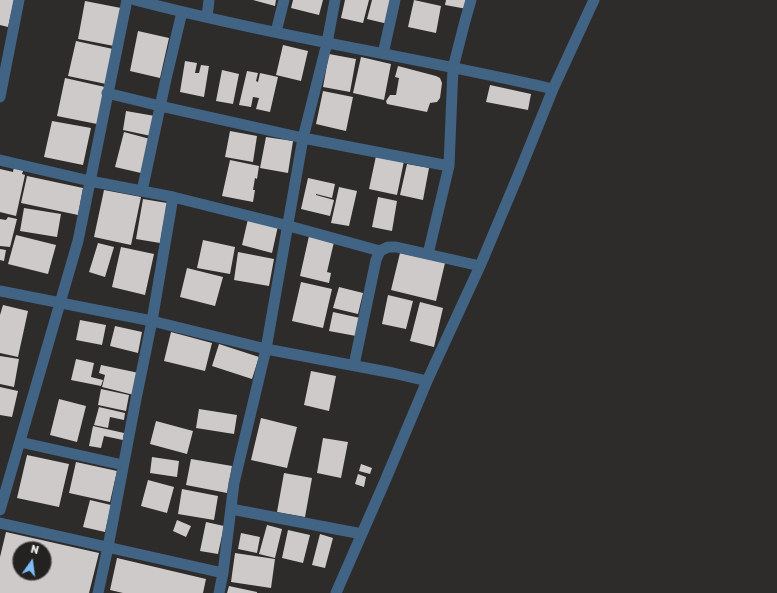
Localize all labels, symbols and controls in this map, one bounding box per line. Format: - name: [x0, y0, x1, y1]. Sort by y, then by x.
- north arrow: [12, 541, 52, 581]
- text: N: [29, 543, 40, 557]

